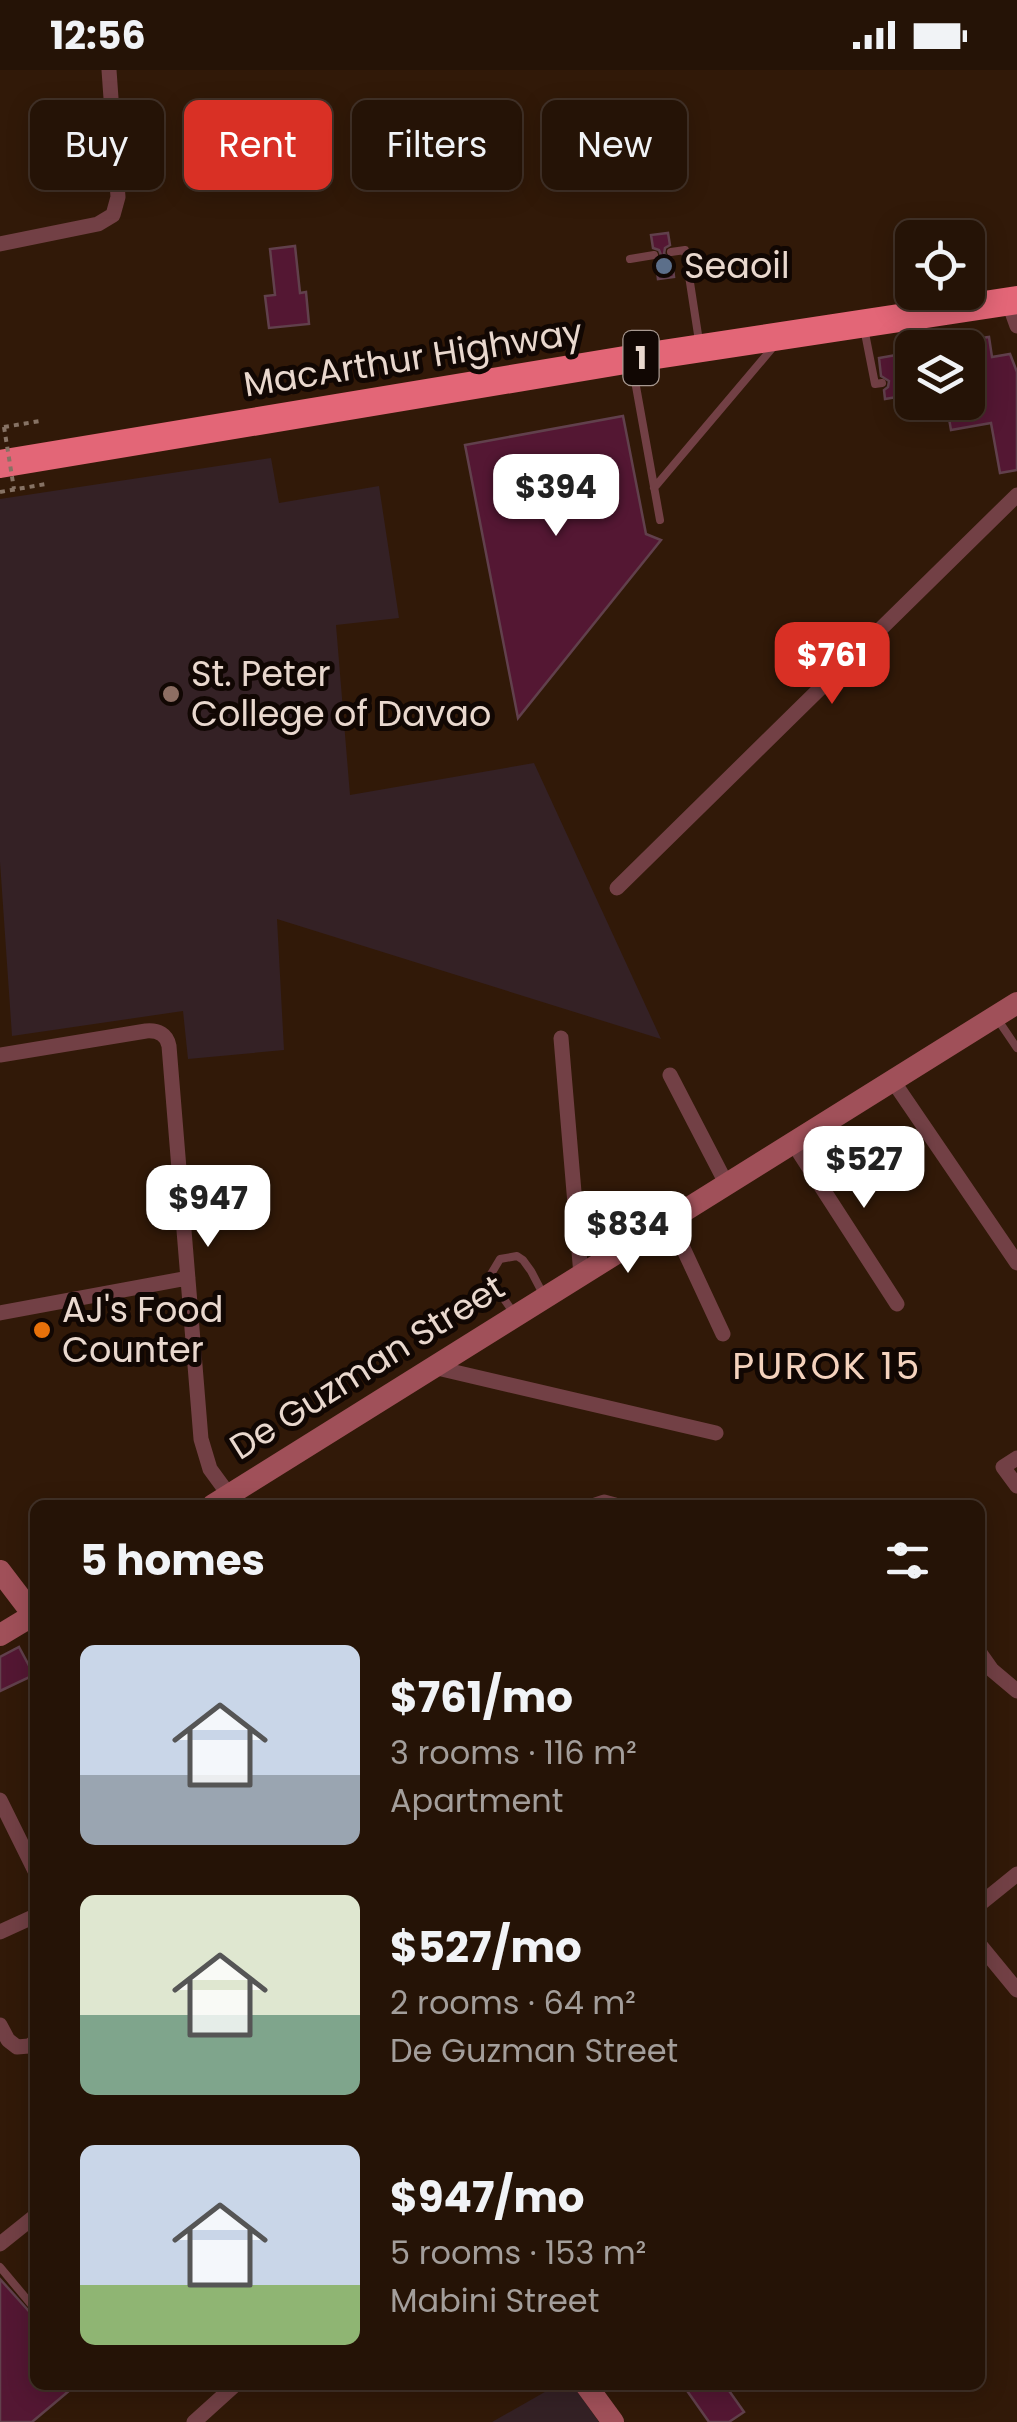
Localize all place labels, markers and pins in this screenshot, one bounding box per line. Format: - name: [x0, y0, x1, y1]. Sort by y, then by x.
- place label: Seaoil: [684, 241, 790, 290]
- marker: Seaoil: [653, 255, 675, 277]
- pin: $394: [497, 454, 615, 539]
- pin: $761: [773, 622, 891, 707]
- place label: St. Peter College of Davao: [191, 649, 491, 738]
- marker: St. Peter College of Davao: [160, 683, 182, 705]
- pin: $527: [805, 1126, 923, 1211]
- pin: $947: [149, 1165, 267, 1250]
- pin: $834: [569, 1191, 687, 1276]
- place label: AJ's Food Counter: [62, 1285, 223, 1374]
- marker: AJ's Food Counter: [31, 1319, 53, 1341]

